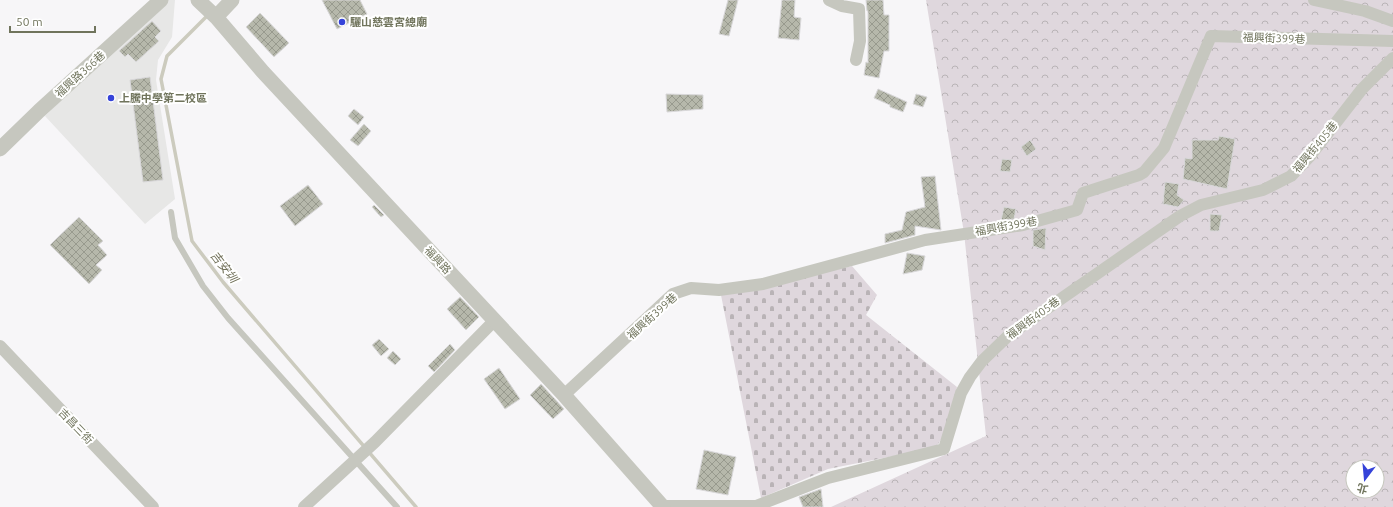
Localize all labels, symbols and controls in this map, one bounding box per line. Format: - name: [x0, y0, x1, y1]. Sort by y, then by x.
- scale bar: [10, 8, 95, 34]
- text: 50 m: [16, 15, 43, 28]
- place label: 驪山慈雲宮總廟: [350, 16, 427, 28]
- marker: 驪山慈雲宮總廟: [337, 17, 347, 27]
- street label: 福興街399巷: [1242, 31, 1306, 45]
- street label: 福興路366巷: [53, 49, 107, 99]
- place label: 上騰中學第二校區: [119, 92, 207, 104]
- marker: 上騰中學第二校區: [106, 93, 116, 103]
- street label: 福興街405巷: [1290, 119, 1340, 175]
- street label: 福興街399巷: [974, 215, 1038, 237]
- street label: 福興路: [422, 244, 454, 276]
- water label: 吉安圳: [208, 249, 242, 286]
- street label: 福興街399巷: [625, 291, 679, 341]
- street label: 福興街405巷: [1004, 295, 1062, 341]
- street label: 吉昌三街: [56, 406, 96, 446]
- north arrow: [1345, 459, 1385, 499]
- text: 北: [1355, 481, 1369, 496]

